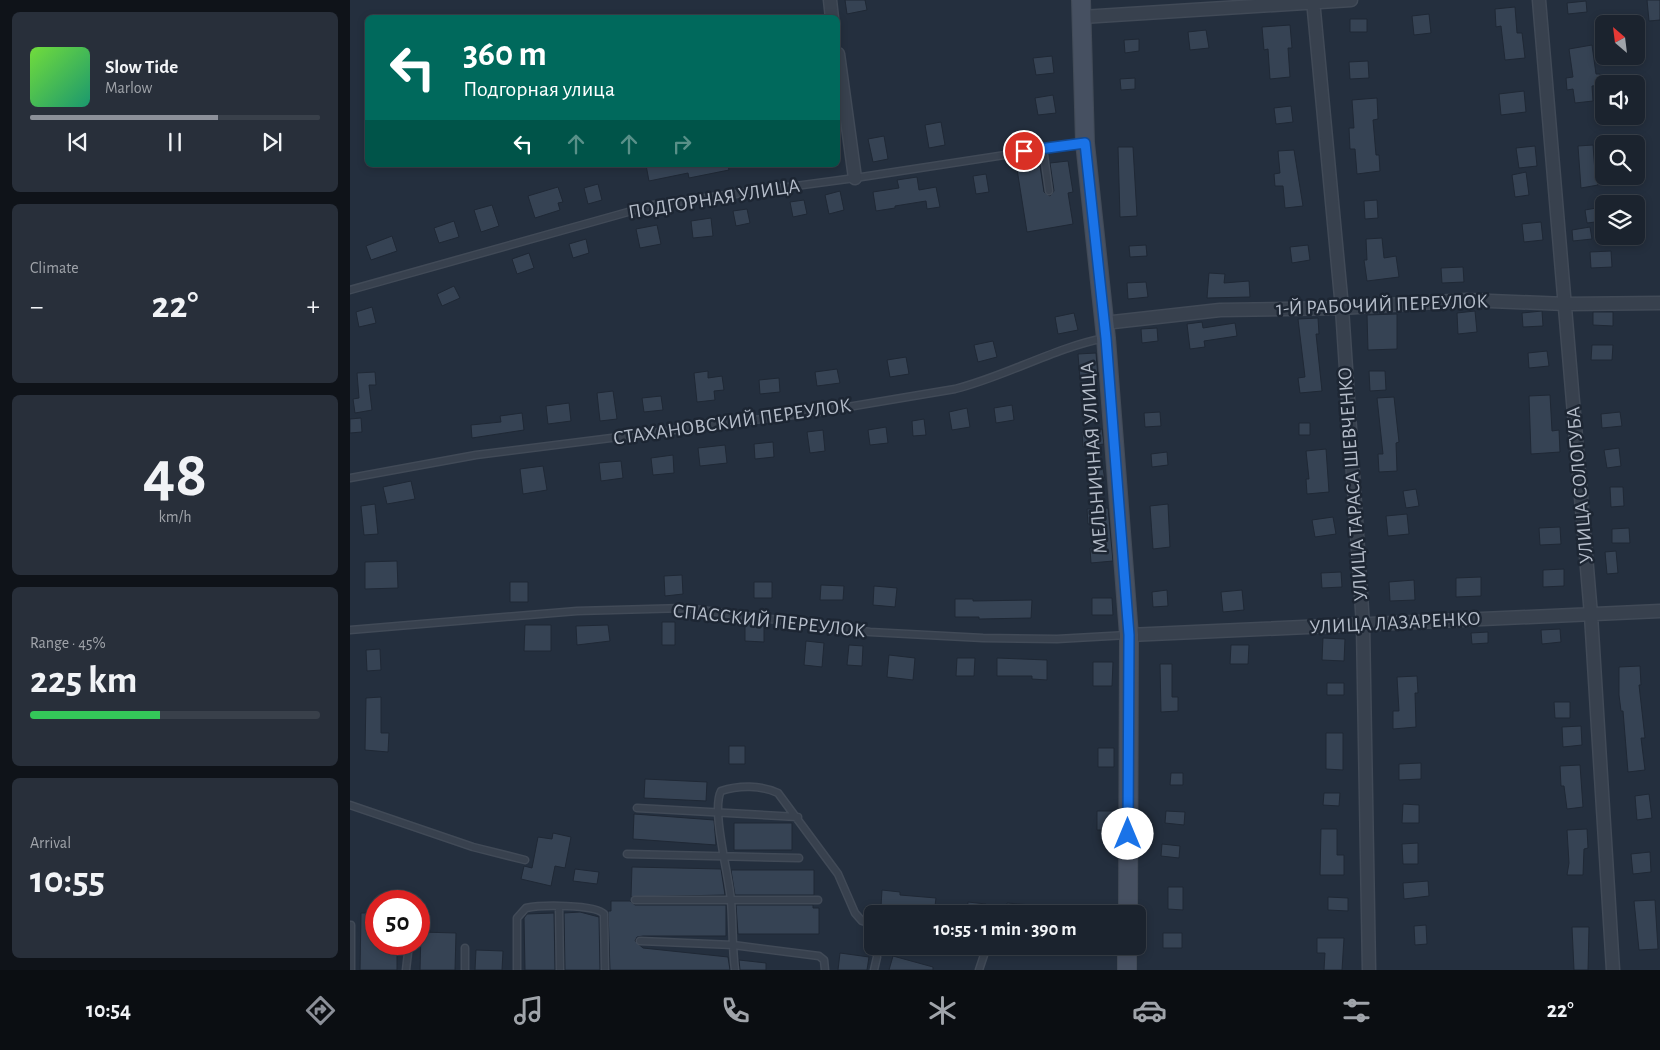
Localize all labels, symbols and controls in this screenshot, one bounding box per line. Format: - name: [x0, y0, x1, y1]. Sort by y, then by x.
- north arrow: [1595, 15, 1645, 65]
- map controls: [1595, 15, 1645, 245]
- icon: left: [380, 35, 445, 100]
- text: 360 m: [463, 37, 547, 72]
- text: Slow Tide: [105, 58, 178, 77]
- button: sound: [1595, 75, 1645, 125]
- text: Подгорная улица: [463, 78, 615, 100]
- text: Marlow: [105, 80, 152, 96]
- icon: previous: [64, 128, 92, 156]
- icon: pause: [161, 128, 189, 156]
- icon: next: [258, 128, 286, 156]
- icon: left: [509, 130, 537, 158]
- icon: ahead: [562, 130, 590, 158]
- icon: ahead: [615, 130, 643, 158]
- icon: right: [668, 130, 696, 158]
- pin: [1003, 130, 1045, 172]
- button: search: [1595, 135, 1645, 185]
- icon: arrive: [1010, 137, 1038, 165]
- street label: ПОДГОРНАЯ УЛИЦА: [627, 175, 802, 222]
- button: layers: [1595, 195, 1645, 245]
- text: Climate: [30, 260, 79, 276]
- text: 22°: [152, 287, 198, 325]
- street label: 1-Й РАБОЧИЙ ПЕРЕУЛОК: [1276, 291, 1489, 319]
- text: −: [30, 293, 43, 321]
- text: +: [307, 293, 320, 321]
- street label: МЕЛЬНИЧНАЯ УЛИЦА: [1077, 361, 1111, 555]
- street label: УЛИЦА ТАРАСА ШЕВЧЕНКО: [1335, 366, 1371, 602]
- street label: СТАХАНОВСКИЙ ПЕРЕУЛОК: [612, 395, 853, 449]
- street label: УЛИЦА СОЛОГУБА: [1563, 405, 1597, 564]
- text: 48: [143, 443, 207, 508]
- text: km/h: [158, 509, 192, 525]
- street label: СПАССКИЙ ПЕРЕУЛОК: [672, 601, 867, 641]
- street label: УЛИЦА ЛАЗАРЕНКО: [1309, 609, 1481, 637]
- text: Range · 45%: [30, 635, 106, 651]
- text: 225 km: [30, 662, 137, 700]
- position arrow: [1101, 807, 1153, 859]
- text: Arrival: [30, 835, 71, 851]
- text: 10:55: [30, 862, 105, 900]
- speed limit sign: 50: [365, 890, 430, 955]
- text: 10:55 · 1 min · 390 m: [933, 920, 1077, 939]
- icon: directions: [303, 993, 338, 1028]
- icon: music: [511, 993, 546, 1028]
- icon: phone: [718, 993, 753, 1028]
- icon: climate: [925, 993, 960, 1028]
- icon: car: [1132, 993, 1167, 1028]
- icon: filters: [1339, 993, 1374, 1028]
- text: 10:54: [86, 999, 131, 1021]
- text: 22°: [1547, 999, 1574, 1021]

